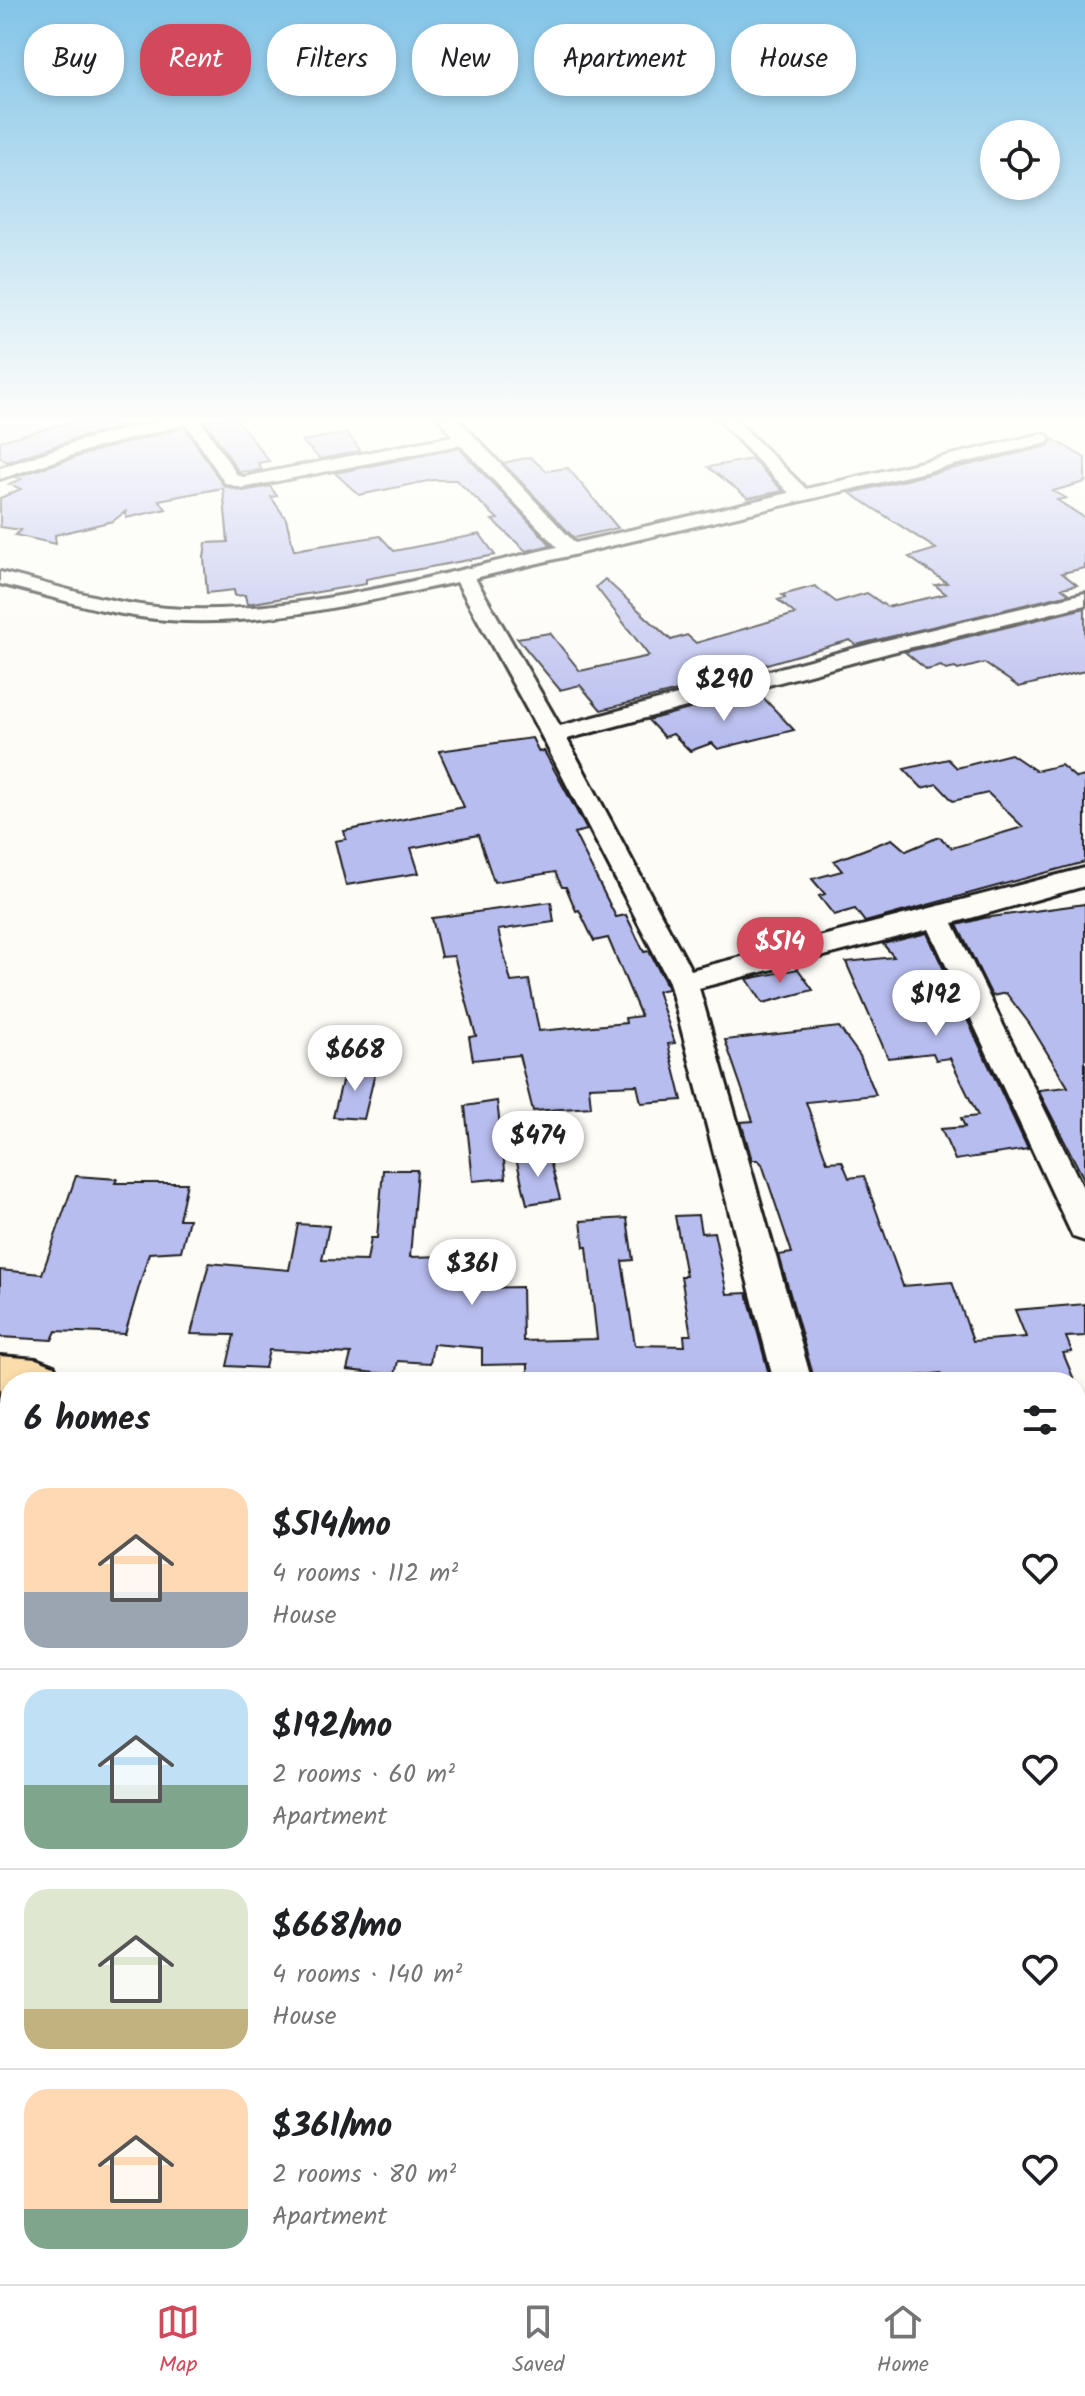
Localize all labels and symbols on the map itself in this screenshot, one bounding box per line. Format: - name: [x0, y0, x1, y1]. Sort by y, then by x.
- pin: $290: [677, 655, 771, 723]
- pin: $514: [733, 917, 827, 985]
- pin: $192: [889, 970, 983, 1038]
- pin: $668: [308, 1025, 402, 1093]
- pin: $474: [491, 1111, 585, 1179]
- pin: $361: [425, 1239, 519, 1307]

